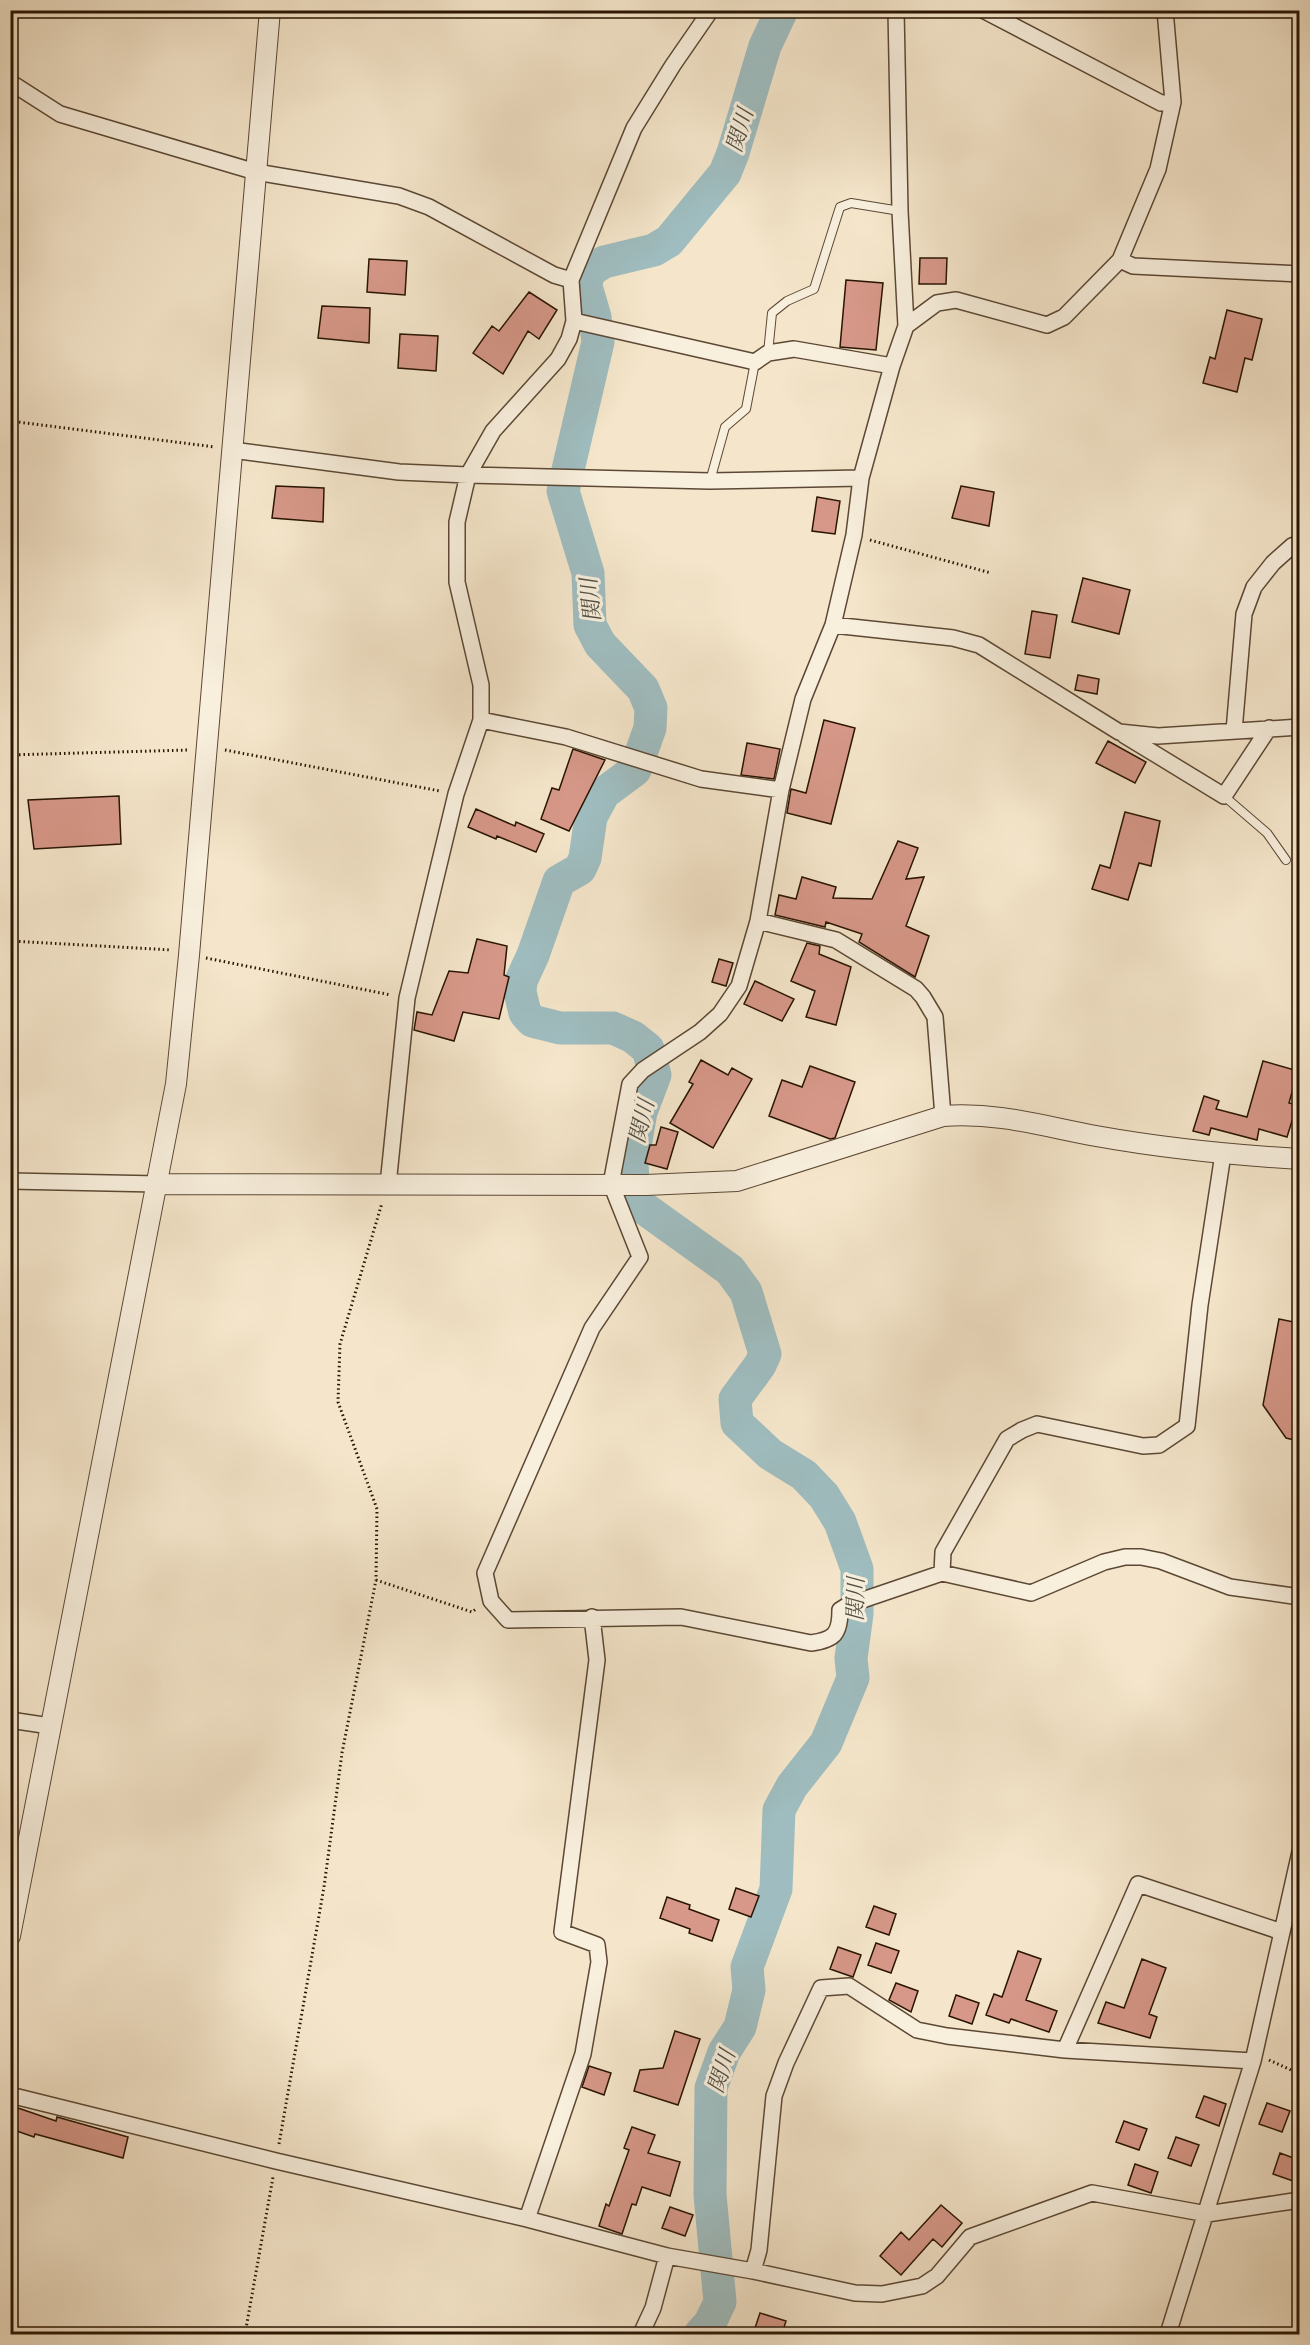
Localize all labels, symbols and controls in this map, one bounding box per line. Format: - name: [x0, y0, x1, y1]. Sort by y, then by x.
- water label: 関川: [720, 103, 760, 155]
- water label: 関川: [575, 575, 607, 623]
- water label: 関川: [623, 1095, 661, 1146]
- water label: 関川: [842, 1575, 870, 1621]
- water label: 関川: [702, 2044, 743, 2097]

